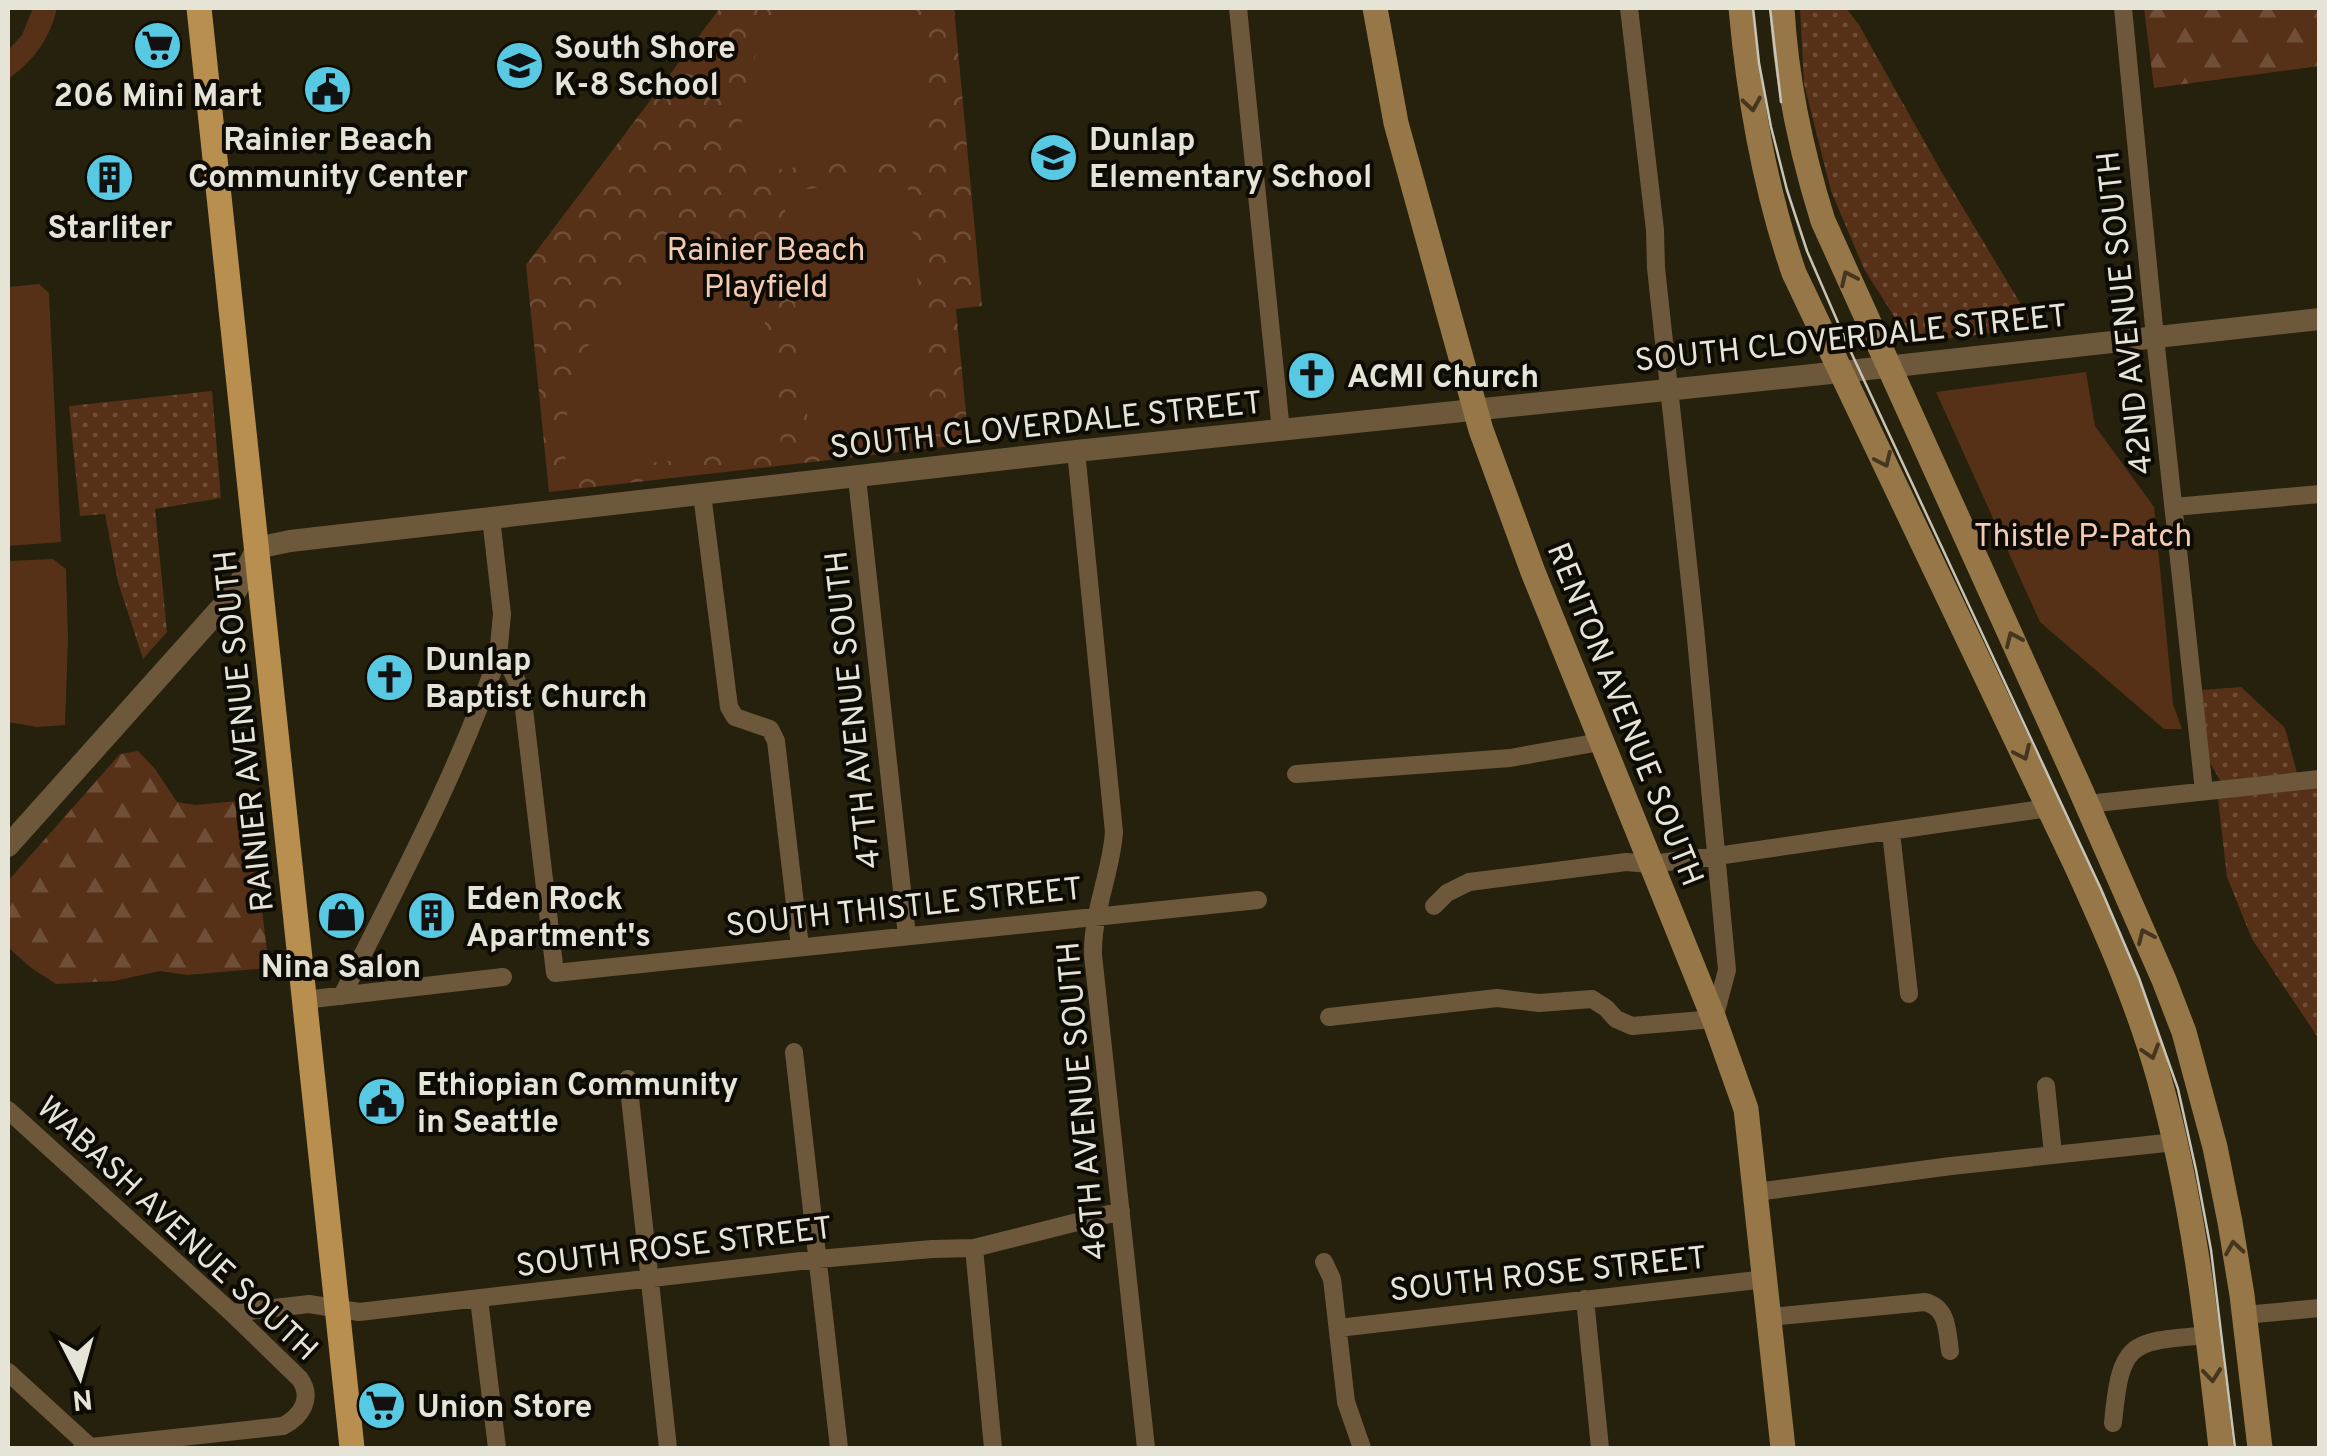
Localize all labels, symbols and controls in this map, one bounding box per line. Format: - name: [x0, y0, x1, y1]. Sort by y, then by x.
- supermarket icon: 206 Mini Mart: [132, 19, 184, 71]
- place label: South Shore K-8 School: [554, 30, 736, 107]
- school or university icon: South Shore K-8 School: [493, 39, 545, 91]
- public building icon: Rainier Beach Community Center: [302, 63, 354, 115]
- place label: 206 Mini Mart: [53, 78, 263, 118]
- one-way arrow: [1741, 96, 1762, 113]
- place label: Rainier Beach Community Center: [188, 122, 468, 199]
- place label: Dunlap Elementary School: [1089, 122, 1372, 199]
- school or university icon: Dunlap Elementary School: [1028, 131, 1080, 183]
- street label: 42ND AVENUE SOUTH: [2090, 149, 2164, 476]
- building icon: Starliter: [84, 151, 136, 203]
- place label: Starliter: [48, 210, 172, 250]
- park label: Rainier Beach Playfield: [666, 232, 866, 309]
- one-way arrow: [1841, 270, 1861, 288]
- street label: SOUTH CLOVERDALE STREET: [1633, 297, 2070, 383]
- church icon: ACMI Church: [1286, 350, 1338, 402]
- place label: ACMI Church: [1347, 359, 1539, 399]
- street label: SOUTH CLOVERDALE STREET: [828, 384, 1265, 470]
- one-way arrow: [1871, 449, 1891, 467]
- park label: Thistle P-Patch: [1974, 518, 2192, 558]
- street label: RENTON AVENUE SOUTH: [1536, 537, 1711, 893]
- street label: RAINIER AVENUE SOUTH: [207, 548, 285, 913]
- street label: 47TH AVENUE SOUTH: [818, 549, 892, 871]
- one-way arrow: [2005, 631, 2025, 649]
- place label: Dunlap Baptist Church: [425, 642, 648, 719]
- church icon: Dunlap Baptist Church: [364, 651, 416, 703]
- one-way arrow: [2010, 743, 2030, 761]
- street label: SOUTH THISTLE STREET: [724, 870, 1085, 948]
- place label: Eden Rock Apartment's: [466, 881, 651, 958]
- shop icon: Nina Salon: [315, 890, 367, 942]
- building icon: Eden Rock Apartment's: [405, 890, 457, 942]
- one-way arrow: [2137, 928, 2157, 946]
- street label: 46TH AVENUE SOUTH: [1050, 940, 1118, 1262]
- place label: Nina Salon: [261, 949, 421, 989]
- one-way arrow: [2139, 1042, 2160, 1059]
- place label: Ethiopian Community in Seattle: [417, 1067, 738, 1144]
- public building icon: Ethiopian Community in Seattle: [356, 1076, 408, 1128]
- street label: WABASH AVENUE SOUTH: [27, 1089, 325, 1371]
- street label: SOUTH ROSE STREET: [514, 1210, 835, 1288]
- street label: SOUTH ROSE STREET: [1388, 1239, 1709, 1313]
- one-way arrow: [2224, 1239, 2245, 1256]
- north arrow: [30, 1326, 130, 1426]
- one-way arrow: [2201, 1368, 2223, 1384]
- text: N: [70, 1379, 94, 1417]
- supermarket icon: Union Store: [356, 1380, 408, 1432]
- place label: Union Store: [417, 1389, 592, 1429]

